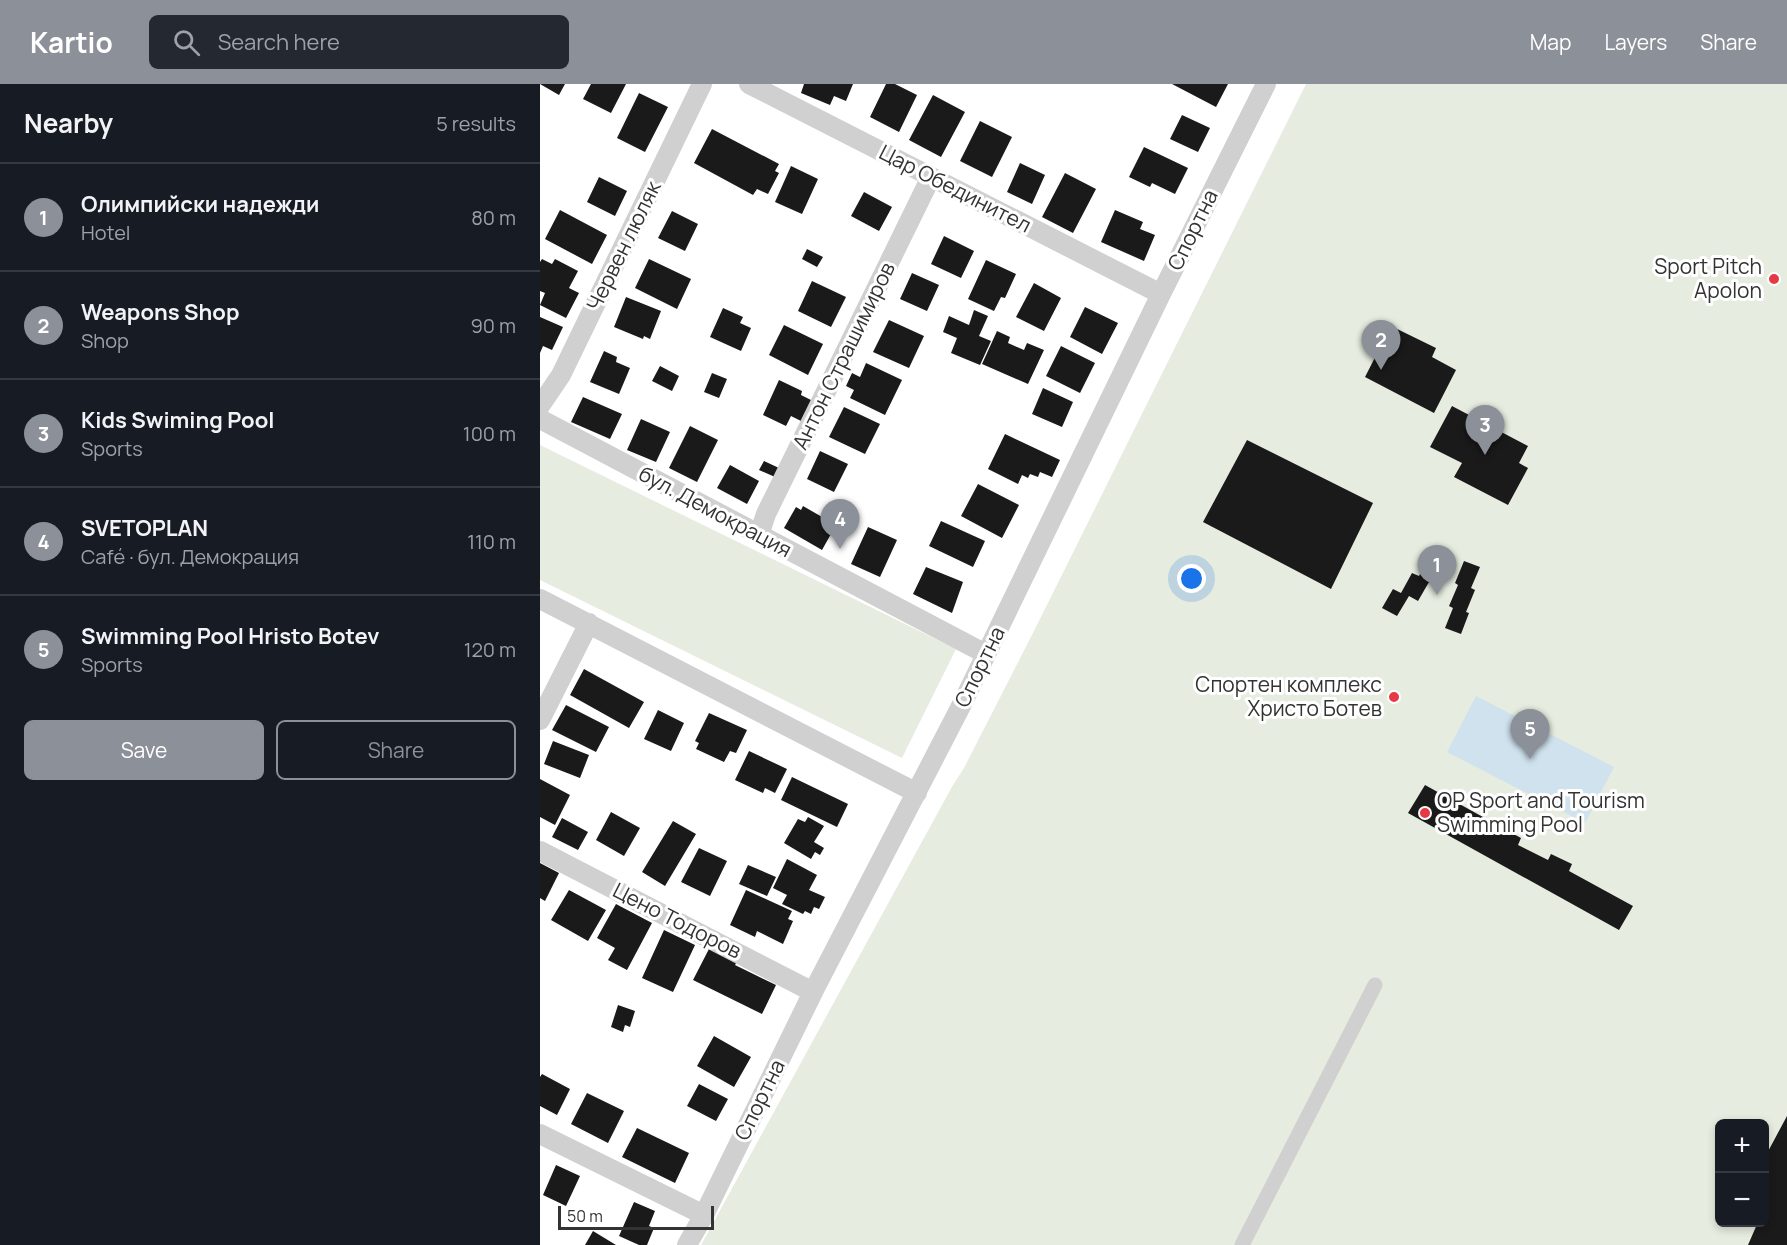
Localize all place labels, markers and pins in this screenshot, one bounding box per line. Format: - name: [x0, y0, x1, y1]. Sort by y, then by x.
- place label: Sport Pitch Apolon: [1654, 252, 1762, 304]
- marker: Sport Pitch Apolon: [1767, 272, 1781, 286]
- pin: 2: [1362, 320, 1400, 370]
- pin: 3: [1466, 406, 1504, 455]
- pin: 4: [820, 500, 860, 549]
- pin: 1: [1418, 546, 1456, 595]
- place label: Спортен комплекс Христо Ботев: [1195, 670, 1382, 722]
- marker: Спортен комплекс Христо Ботев: [1387, 690, 1401, 704]
- pin: 5: [1510, 710, 1550, 759]
- place label: OP Sport and Tourism Swimming Pool: [1437, 786, 1645, 838]
- marker: OP Sport and Tourism Swimming Pool: [1418, 806, 1432, 820]

